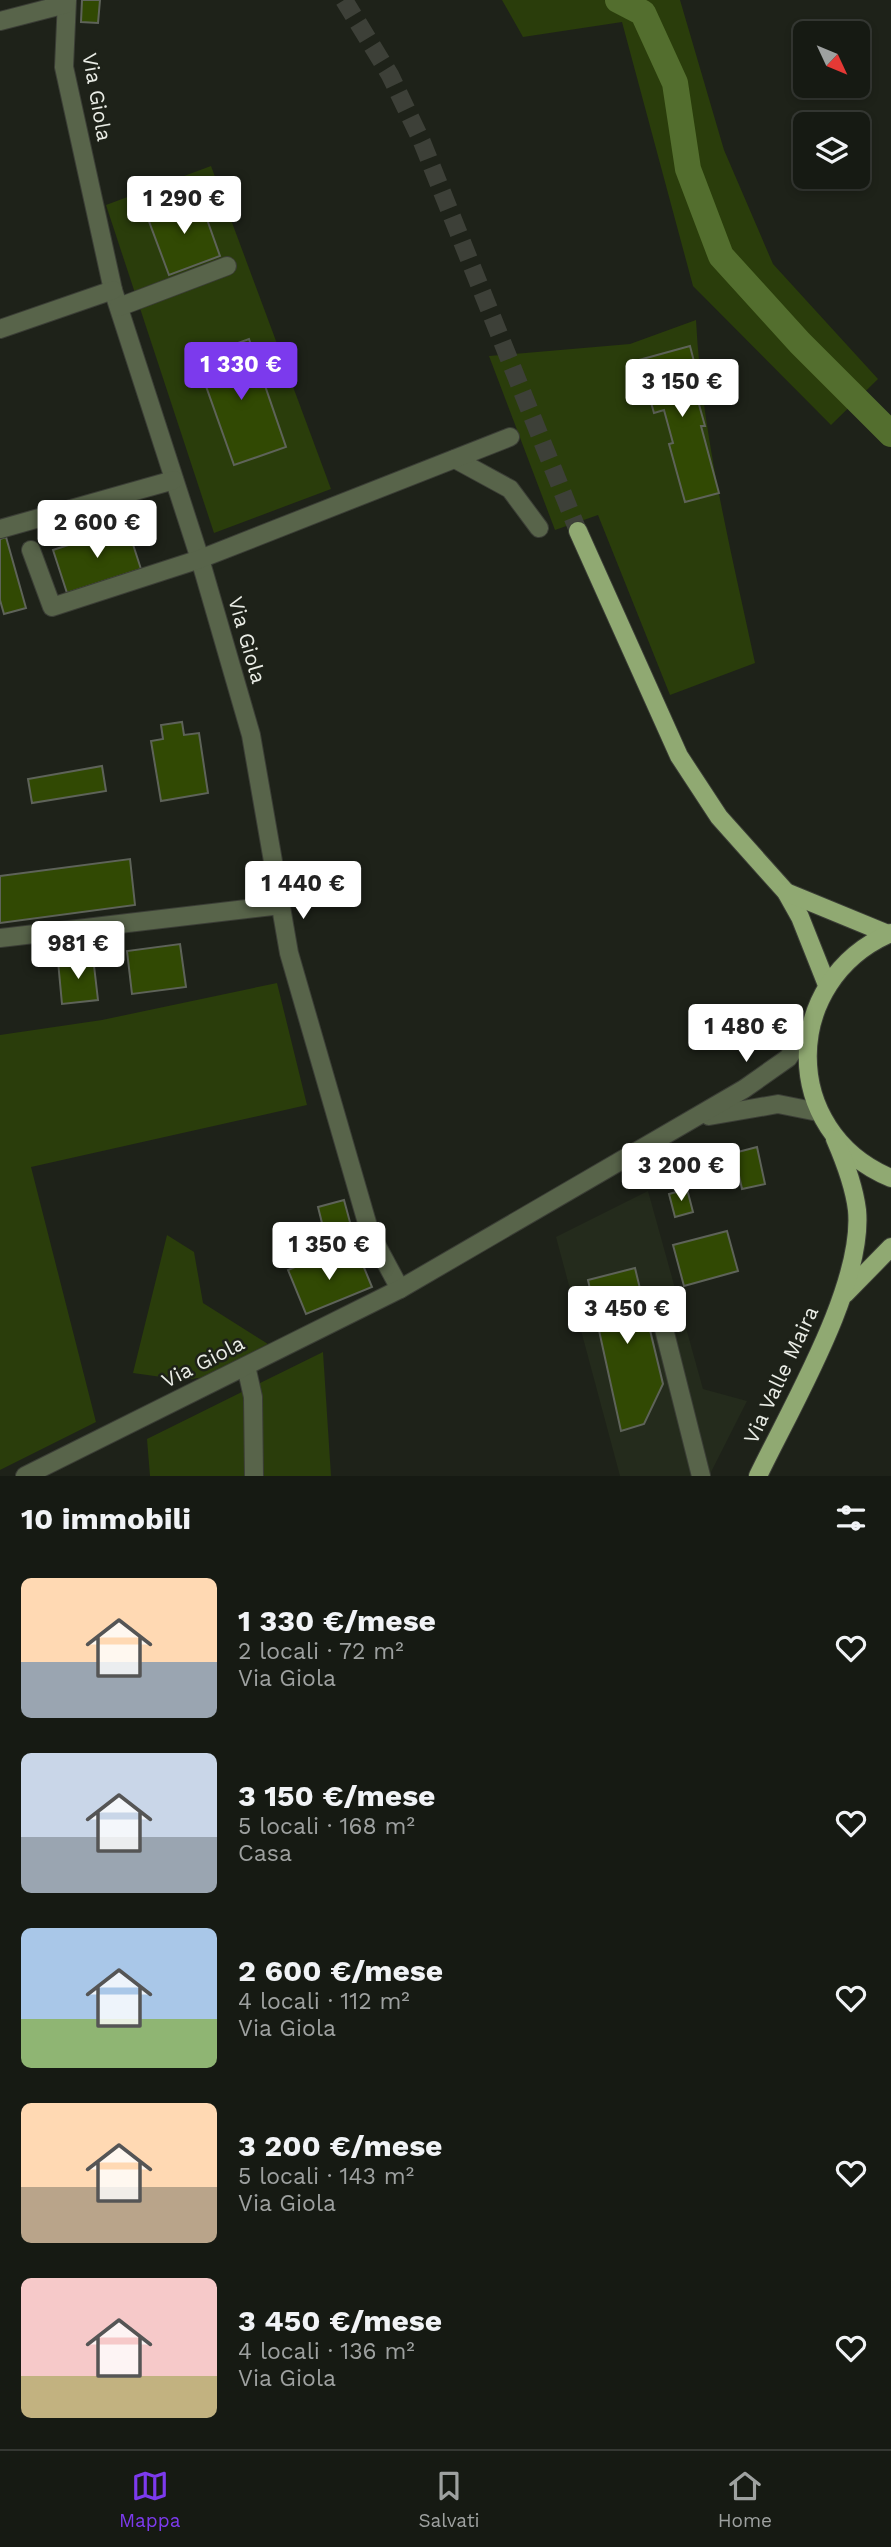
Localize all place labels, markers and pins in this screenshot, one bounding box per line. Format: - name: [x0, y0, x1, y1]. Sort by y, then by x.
- pin: 1 290 €: [119, 176, 249, 236]
- pin: 1 330 €: [176, 342, 306, 402]
- pin: 3 150 €: [617, 360, 747, 419]
- pin: 2 600 €: [32, 500, 162, 560]
- pin: 1 440 €: [238, 862, 368, 921]
- pin: 981 €: [29, 922, 127, 981]
- pin: 1 480 €: [681, 1004, 811, 1064]
- pin: 3 200 €: [616, 1144, 746, 1203]
- pin: 1 350 €: [264, 1222, 394, 1282]
- pin: 3 450 €: [562, 1286, 692, 1346]

